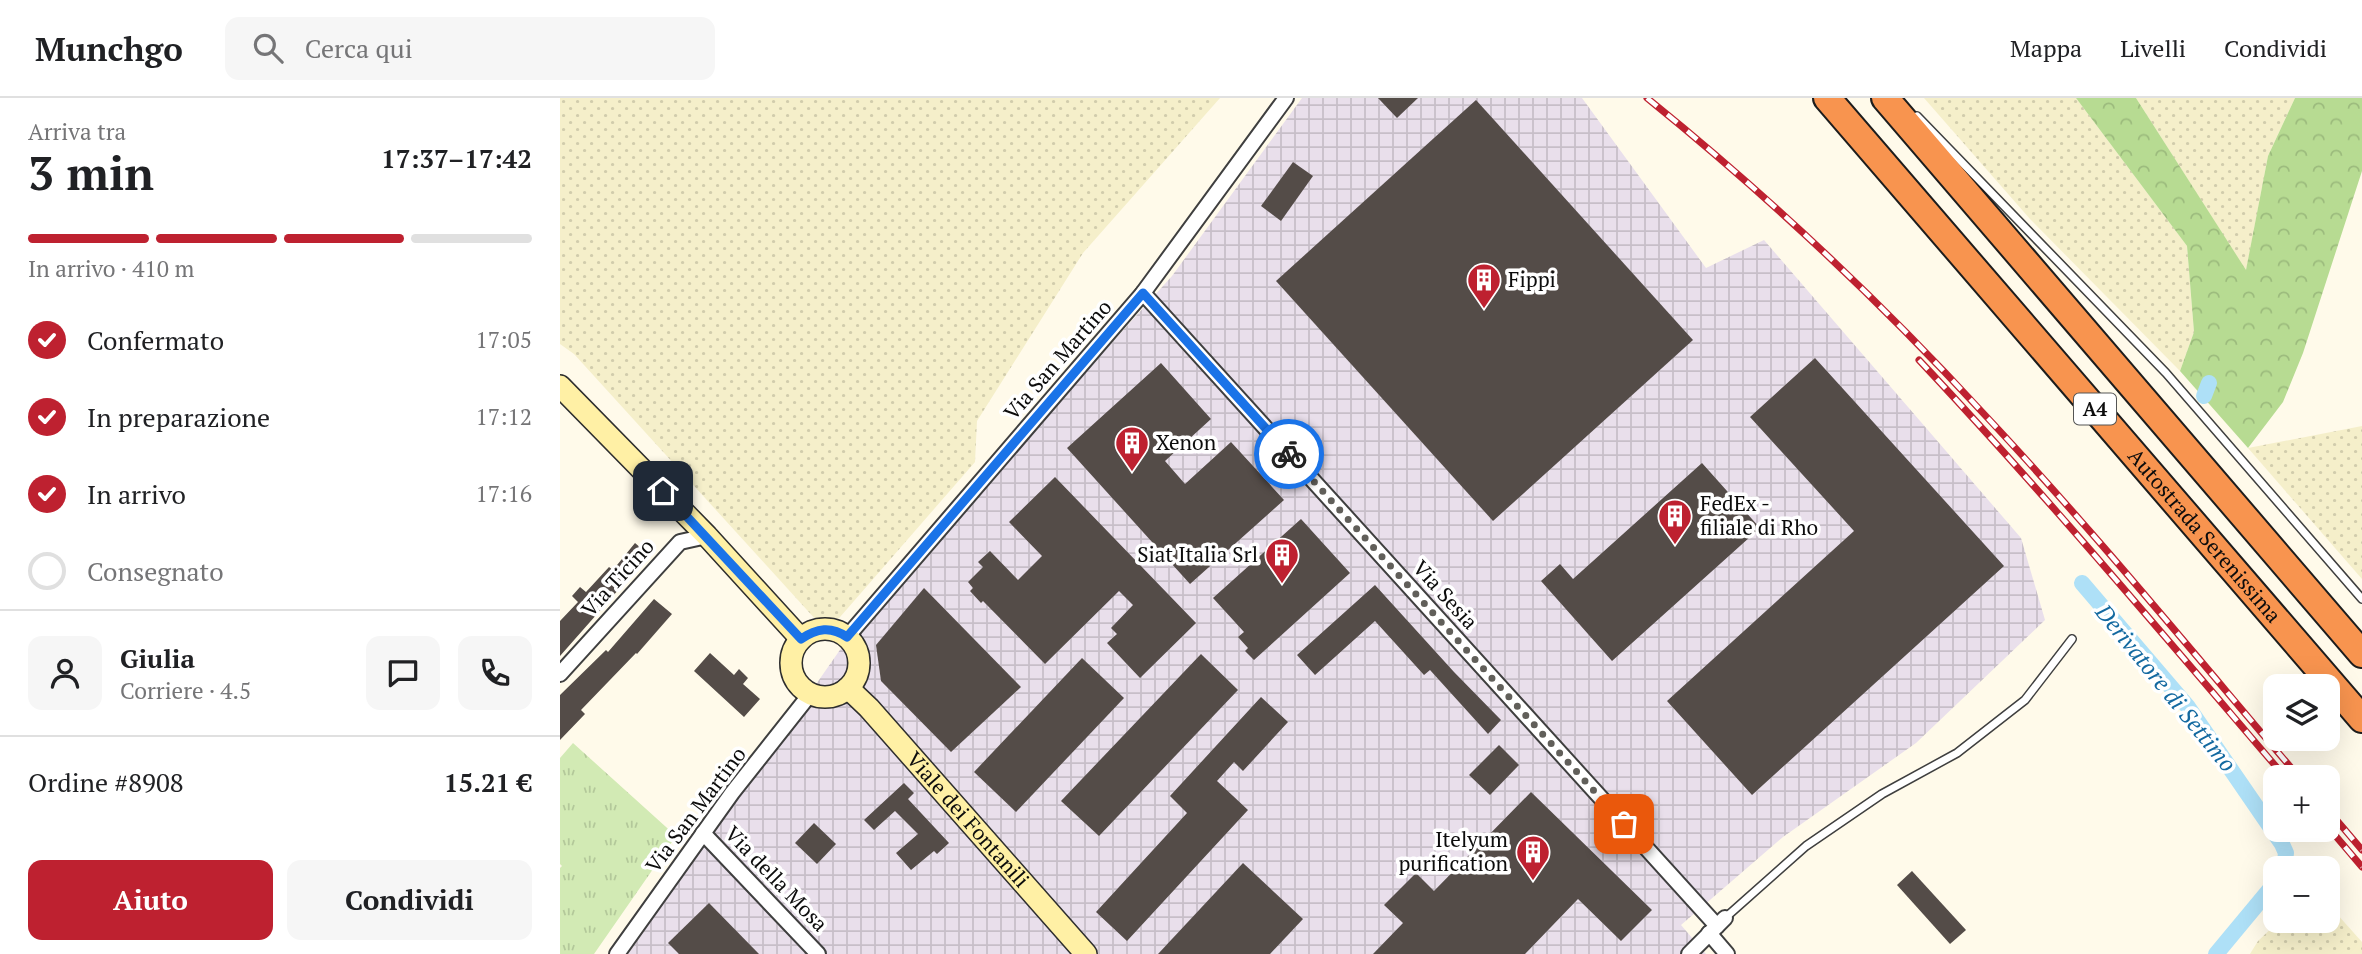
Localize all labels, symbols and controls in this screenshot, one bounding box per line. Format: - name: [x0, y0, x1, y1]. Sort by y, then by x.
- search box: [225, 17, 715, 80]
- text: Munchgo: [35, 27, 183, 70]
- icon: search: [249, 29, 287, 67]
- text: Cerca qui: [305, 31, 413, 65]
- text: Mappa: [2010, 32, 2082, 64]
- text: Livelli: [2120, 32, 2186, 64]
- text: Condividi: [2224, 32, 2327, 64]
- text: Arriva tra: [28, 116, 126, 147]
- text: 17:37–17:42: [381, 141, 532, 175]
- text: 3 min: [28, 142, 154, 203]
- text: In arrivo · 410 m: [28, 253, 194, 284]
- building icon: Fippi: [1465, 261, 1503, 310]
- place label: Fippi: [1508, 265, 1556, 293]
- street label: Via San Martino: [997, 293, 1117, 425]
- icon: check: [28, 321, 66, 359]
- text: Confermato: [87, 323, 224, 357]
- text: 17:05: [475, 324, 532, 355]
- road number: A4: [2074, 394, 2116, 424]
- icon: check: [28, 398, 66, 436]
- text: In preparazione: [87, 400, 270, 434]
- text: 17:12: [475, 401, 532, 432]
- courier: [1254, 419, 1324, 489]
- building icon: Xenon: [1113, 424, 1151, 473]
- place label: Xenon: [1156, 428, 1217, 456]
- icon: bike: [1270, 435, 1308, 473]
- street label: Autostrada Serenissima: [2122, 442, 2288, 629]
- pin: [633, 461, 693, 521]
- icon: home: [644, 472, 682, 510]
- icon: check: [28, 475, 66, 513]
- text: In arrivo: [87, 477, 186, 511]
- text: 17:16: [475, 478, 532, 509]
- place label: FedEx - filiale di Rho: [1700, 489, 1818, 541]
- building icon: FedEx - filiale di Rho: [1656, 497, 1694, 546]
- street label: Via Ticino: [575, 532, 660, 622]
- building icon: Siat Italia Srl: [1263, 536, 1301, 585]
- place label: Siat Italia Srl: [1137, 540, 1258, 568]
- text: Consegnato: [87, 554, 224, 588]
- street label: Via Sesia: [1407, 554, 1485, 635]
- water label: Derivatore di Settimo: [2088, 597, 2244, 778]
- button: person: [28, 636, 102, 710]
- button: chat: [366, 636, 440, 710]
- button: phone: [458, 636, 532, 710]
- text: Giulia: [120, 641, 195, 675]
- map controls: [2263, 674, 2340, 933]
- button: layers: [2263, 674, 2340, 751]
- text: Corriere · 4.5: [120, 675, 251, 706]
- street label: Via San Martino: [639, 741, 752, 878]
- street label: Viale dei Fontanili: [901, 745, 1036, 893]
- text: Ordine #8908: [28, 765, 184, 799]
- text: 15.21 €: [444, 765, 532, 799]
- button: +: [2263, 765, 2340, 842]
- pin: [1594, 794, 1654, 854]
- icon: bag: [1605, 805, 1643, 843]
- street label: Via della Mosa: [719, 819, 834, 937]
- place label: Itelyum purification: [1398, 825, 1509, 877]
- building icon: Itelyum purification: [1514, 833, 1552, 882]
- button: −: [2263, 856, 2340, 933]
- button: Aiuto: [28, 860, 273, 940]
- button: Condividi: [287, 860, 532, 940]

